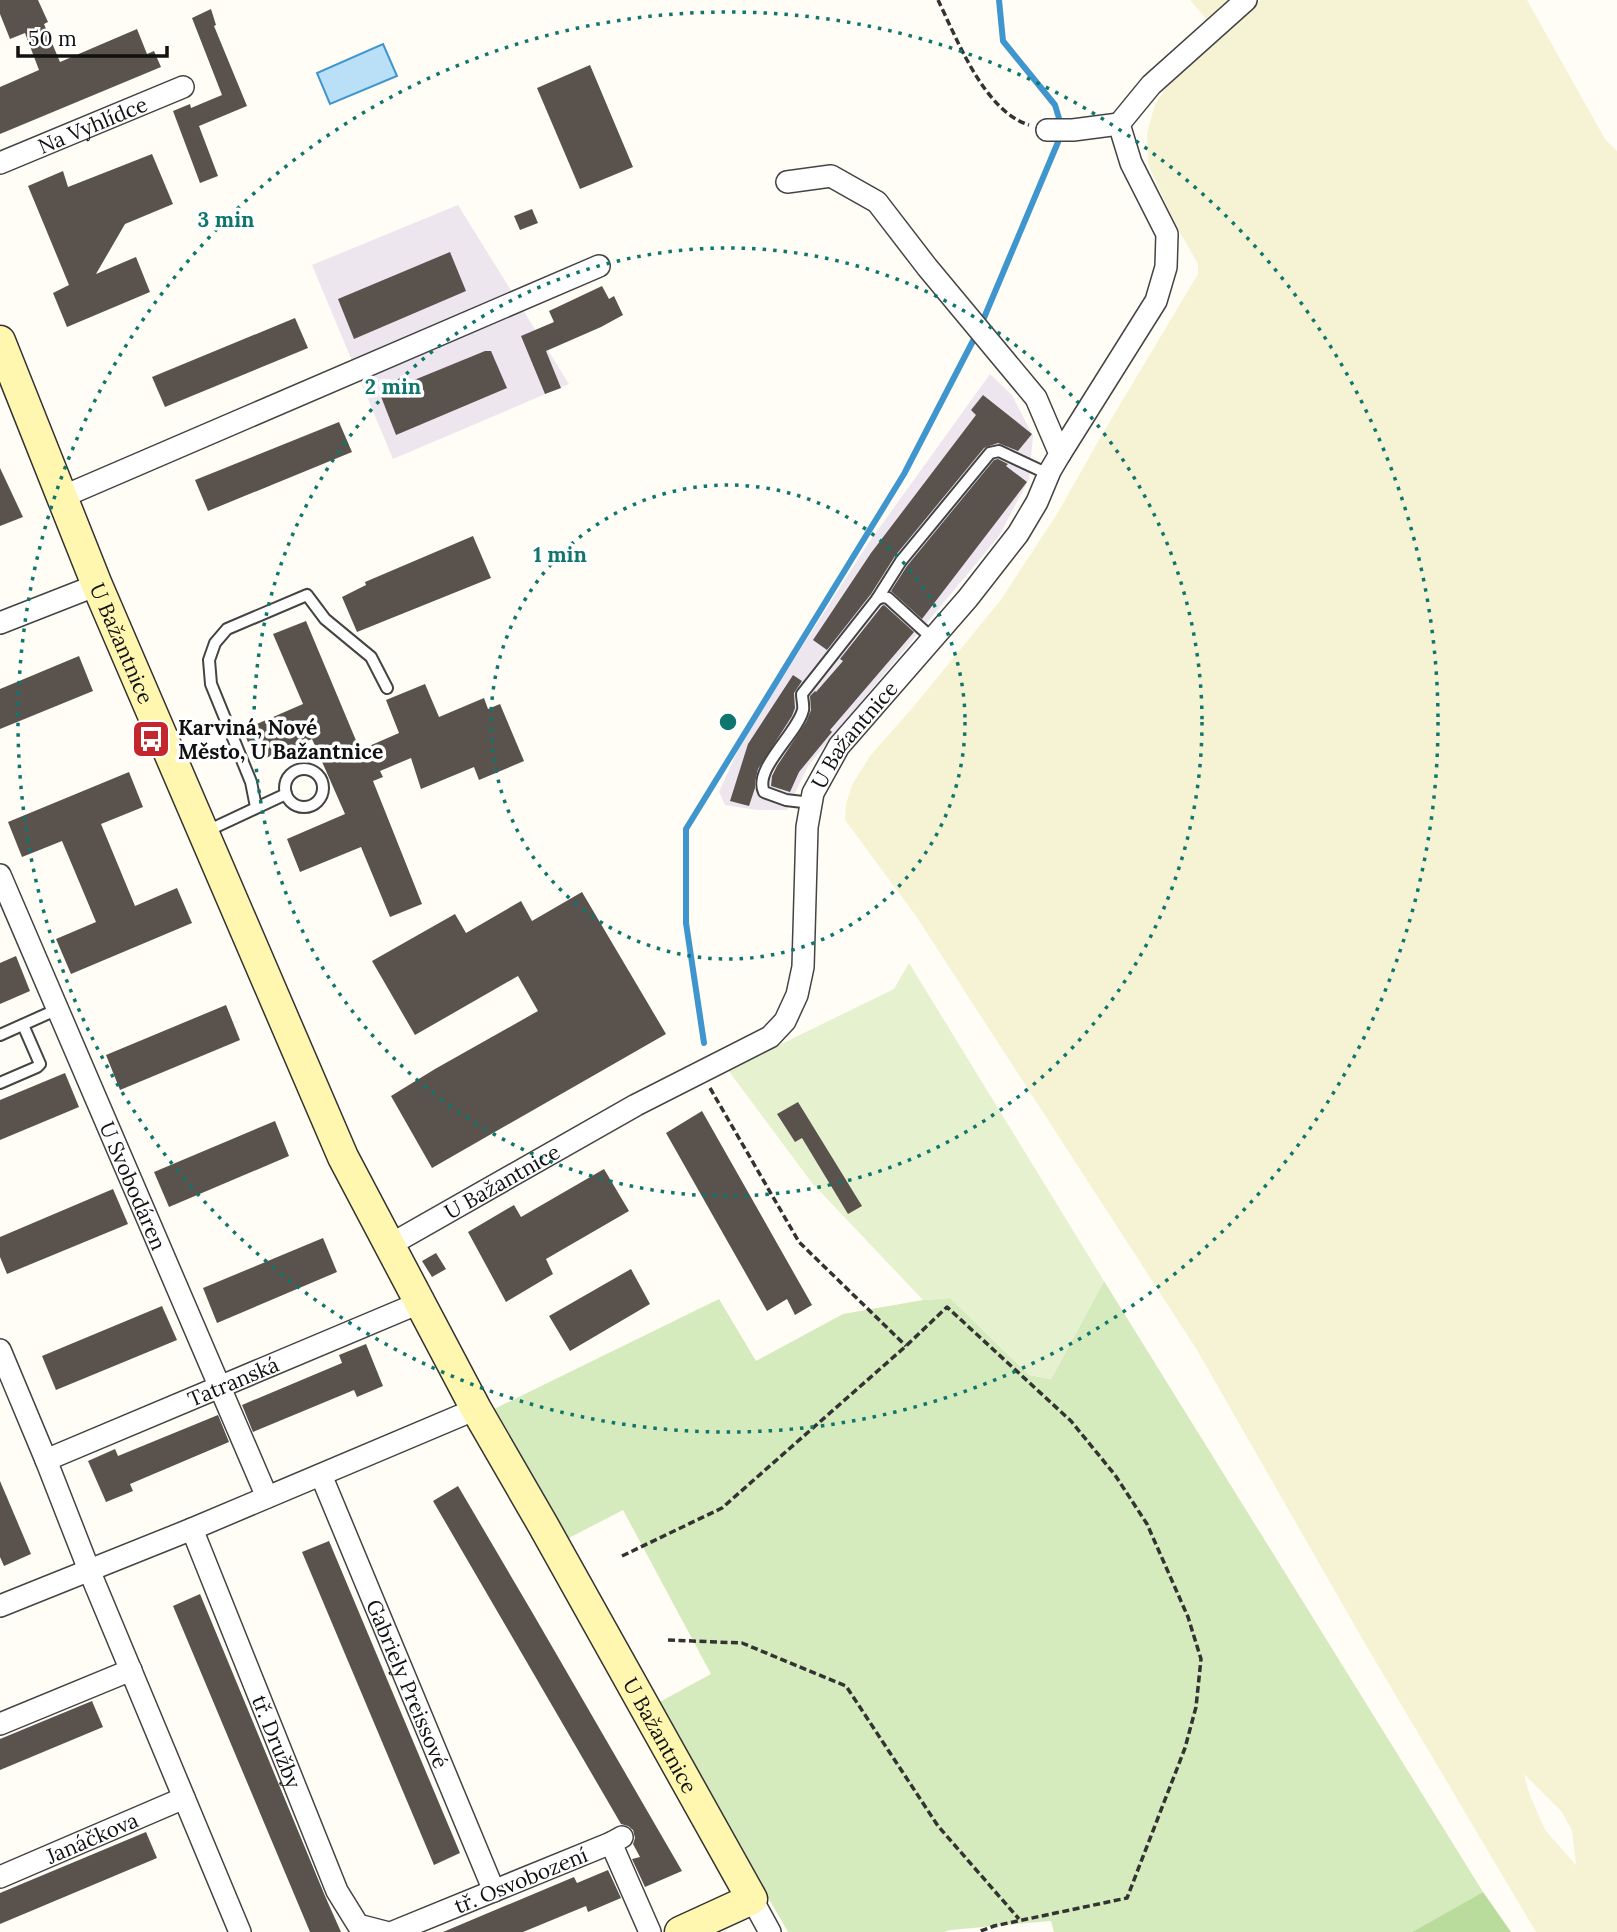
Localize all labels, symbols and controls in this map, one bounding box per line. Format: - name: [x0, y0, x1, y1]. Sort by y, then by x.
- scale bar: [18, 14, 166, 58]
- text: 50 m: [28, 25, 77, 52]
- street label: Na Vyhlídce: [34, 90, 151, 159]
- text: 3 min: [198, 206, 254, 233]
- text: 2 min: [365, 373, 421, 400]
- text: 1 min: [533, 541, 587, 568]
- street label: U Bažantnice: [84, 579, 160, 708]
- street label: U Bažantnice: [805, 675, 903, 793]
- centre of rings: [716, 710, 740, 734]
- place label: Karviná, Nové Město, U Bažantnice: [178, 714, 383, 765]
- bus stop icon: Karviná, Nové Město, U Bažantnice: [130, 718, 172, 760]
- street label: U Svobodáren: [94, 1117, 173, 1254]
- street label: U Bažantnice: [439, 1138, 564, 1225]
- street label: Tatranská: [184, 1350, 283, 1412]
- street label: Gabriely Preissové: [361, 1595, 455, 1772]
- street label: U Bažantnice: [617, 1673, 704, 1798]
- street label: tř. Družby: [246, 1691, 308, 1792]
- street label: Janáčkova: [41, 1806, 142, 1870]
- street label: tř. Osvobození: [450, 1841, 591, 1919]

